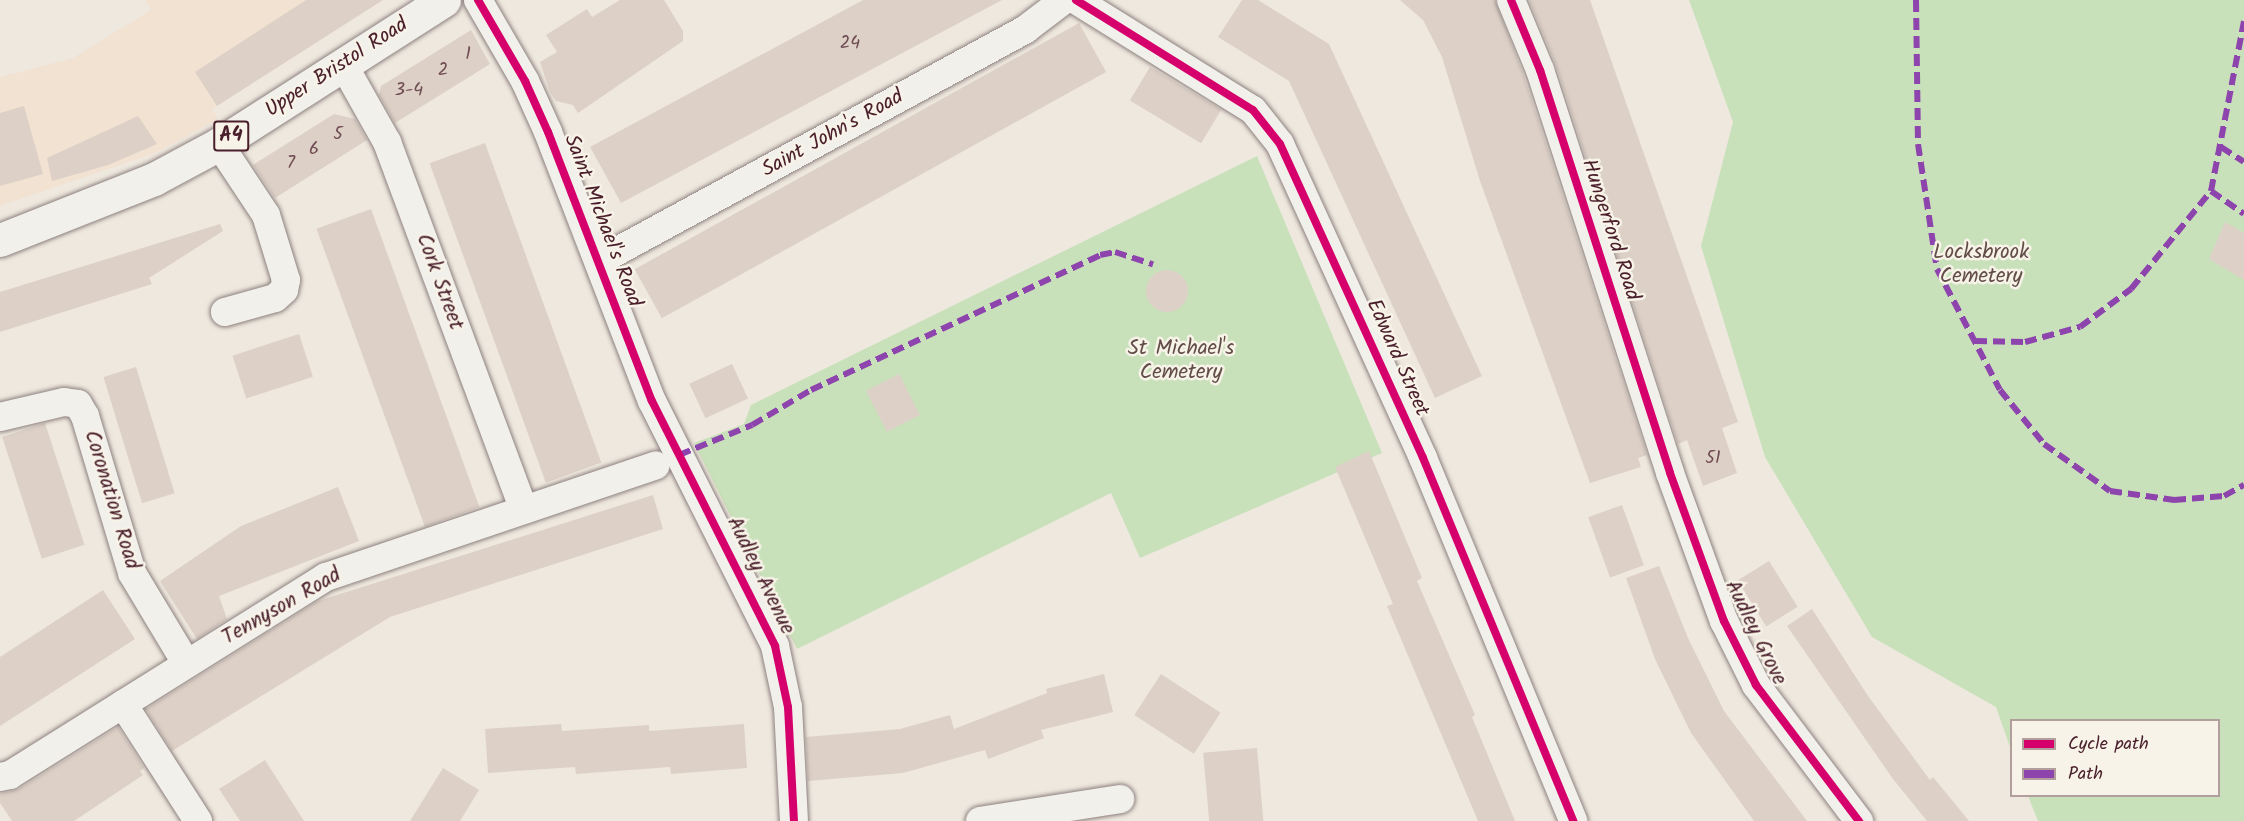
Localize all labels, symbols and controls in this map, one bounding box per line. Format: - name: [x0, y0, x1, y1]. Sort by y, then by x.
- street label: Upper Bristol Road: [261, 12, 413, 124]
- house number: 24: [840, 33, 860, 55]
- house number: 1: [465, 44, 471, 66]
- house number: 2: [438, 60, 448, 82]
- house number: 3-4: [395, 80, 423, 102]
- street label: Saint John's Road: [758, 85, 908, 183]
- road number: A4: [213, 119, 249, 153]
- house number: 5: [333, 124, 343, 146]
- street label: Saint Michael's Road: [557, 131, 647, 311]
- house number: 6: [309, 139, 319, 161]
- house number: 7: [287, 153, 295, 175]
- street label: Hungerford Road: [1575, 156, 1645, 304]
- street label: Cork Street: [410, 230, 468, 334]
- park label: Locksbrook Cemetery: [1933, 240, 2029, 290]
- street label: Edward Street: [1360, 295, 1434, 421]
- park label: St Michael's Cemetery: [1128, 336, 1234, 386]
- street label: Coronation Road: [78, 427, 144, 573]
- house number: 51: [1705, 448, 1721, 470]
- street label: Audley Avenue: [721, 513, 799, 639]
- street label: Tennyson Road: [218, 563, 346, 651]
- street label: Audley Grove: [1719, 576, 1791, 690]
- legend: [2010, 719, 2220, 797]
- text: Cycle path: [2068, 730, 2149, 759]
- text: Path: [2068, 760, 2103, 789]

